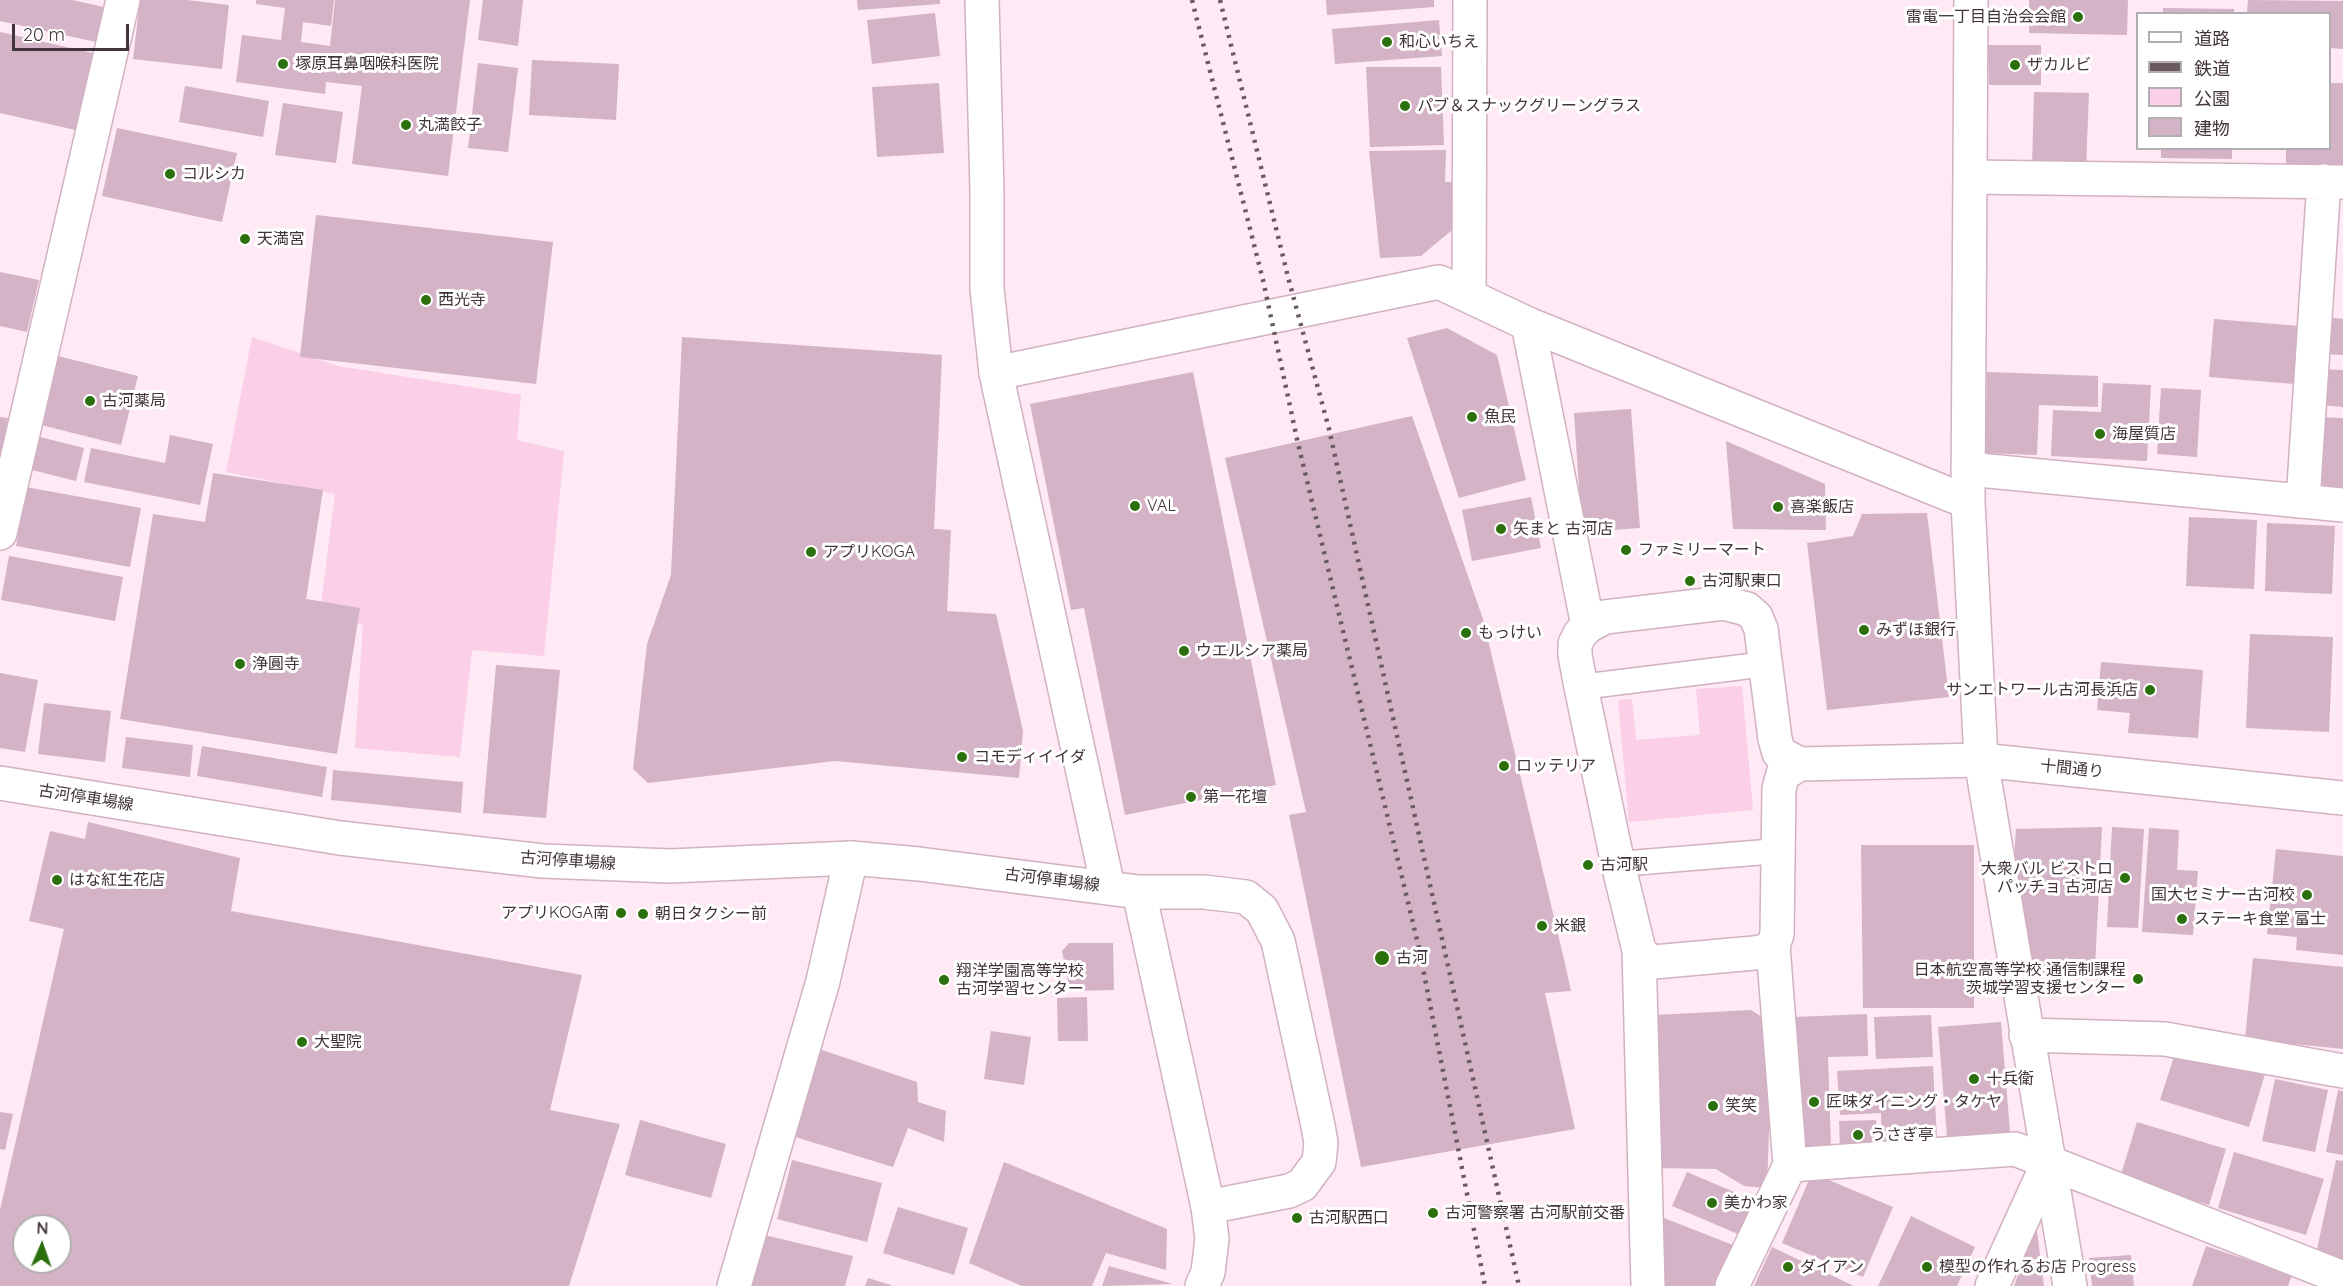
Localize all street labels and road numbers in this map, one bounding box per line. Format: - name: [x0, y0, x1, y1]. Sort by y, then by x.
- street label: 十間通り: [2039, 756, 2105, 782]
- street label: 古河停車場線: [37, 781, 135, 815]
- street label: 古河停車場線: [519, 848, 617, 874]
- street label: 古河停車場線: [1003, 865, 1101, 895]

